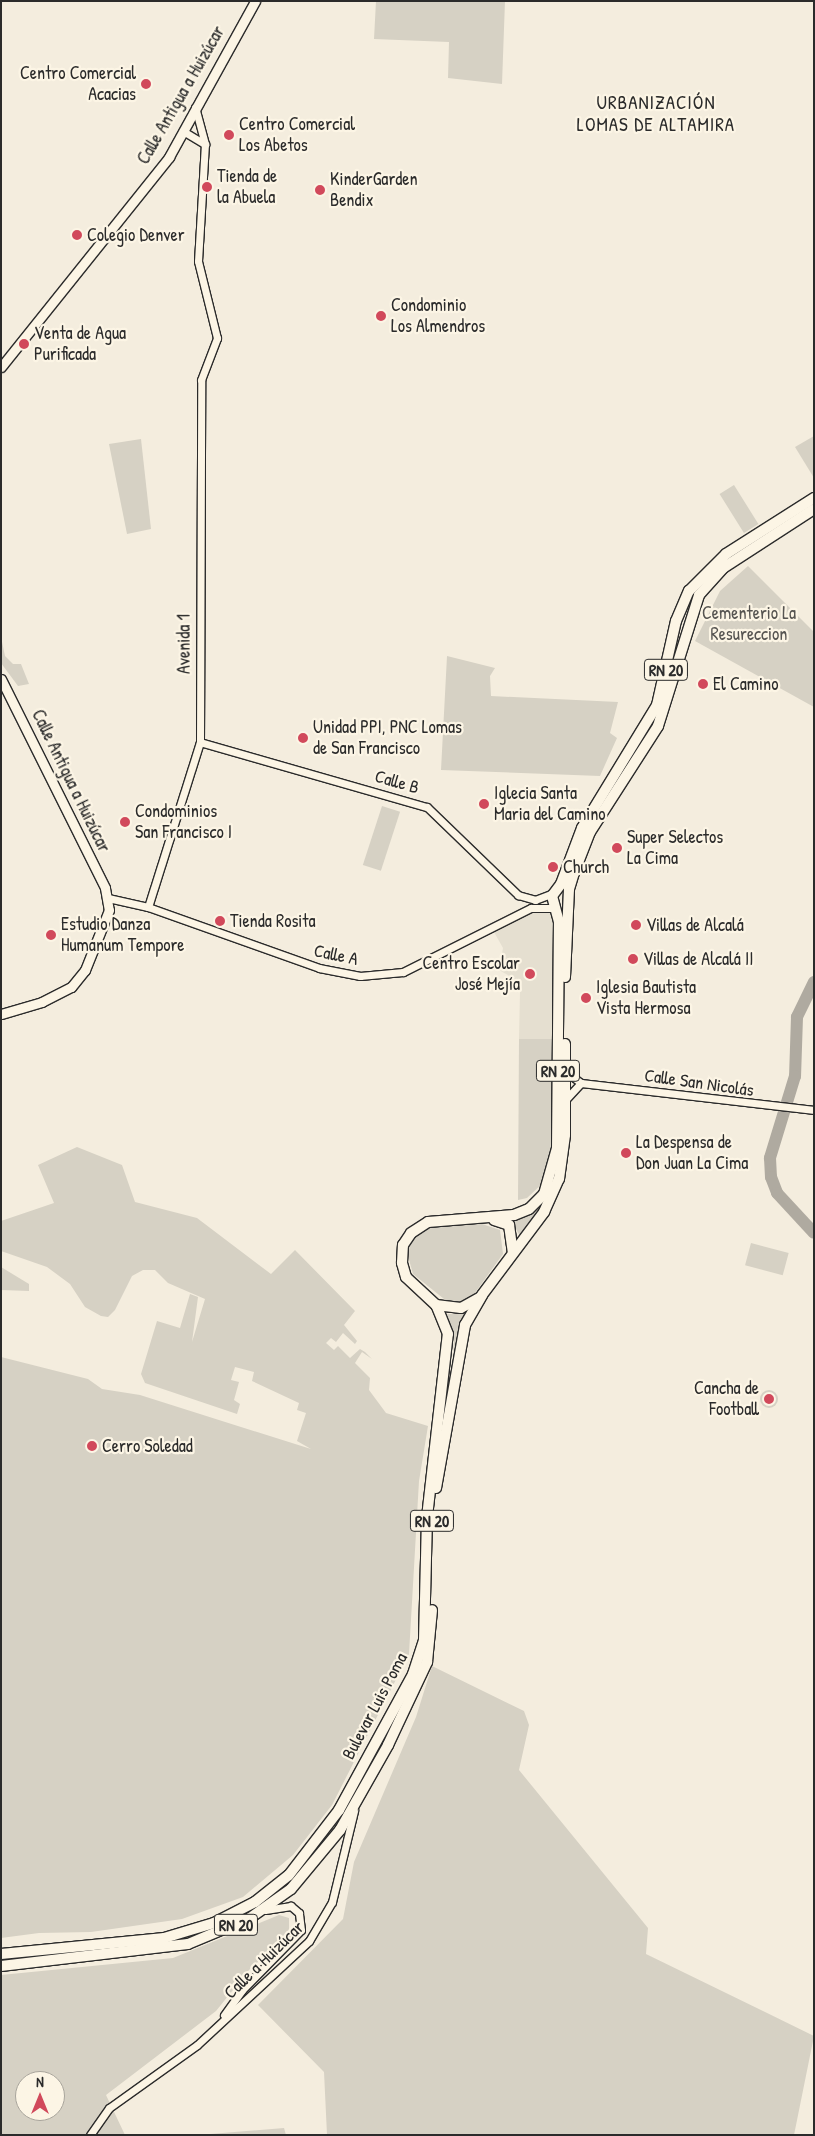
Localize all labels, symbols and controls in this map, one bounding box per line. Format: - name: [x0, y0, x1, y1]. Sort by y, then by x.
- street label: Calle Antigua a Huizúcar: [133, 22, 229, 168]
- place label: Centro Comercial Acacias: [20, 63, 136, 106]
- marker: Centro Comercial Acacias: [140, 78, 152, 90]
- district label: URBANIZACIÓN LOMAS DE ALTAMIRA: [575, 92, 737, 136]
- place label: Centro Comercial Los Abetos: [239, 114, 355, 156]
- marker: Centro Comercial Los Abetos: [223, 129, 235, 141]
- place label: Tienda de la Abuela: [217, 166, 277, 208]
- place label: KinderGarden Bendix: [330, 169, 418, 212]
- marker: Tienda de la Abuela: [201, 181, 213, 193]
- marker: KinderGarden Bendix: [314, 184, 326, 196]
- place label: Colegio Denver: [87, 224, 185, 246]
- marker: Colegio Denver: [71, 229, 83, 241]
- place label: Condominio Los Almendros: [391, 295, 485, 338]
- marker: Condominio Los Almendros: [375, 310, 387, 322]
- place label: Venta de Agua Purificada: [34, 323, 126, 366]
- marker: Venta de Agua Purificada: [18, 338, 30, 350]
- park label: Cementerio La Resureccion: [702, 603, 796, 646]
- street label: Avenida 1: [173, 614, 195, 674]
- road number: RN 20: [644, 656, 688, 684]
- place label: El Camino: [713, 673, 778, 695]
- marker: El Camino: [697, 678, 709, 690]
- street label: Calle Antigua a Huizúcar: [27, 706, 115, 856]
- place label: Unidad PPI, PNC Lomas de San Francisco: [313, 717, 462, 760]
- marker: Unidad PPI, PNC Lomas de San Francisco: [297, 732, 309, 744]
- street label: Calle B: [372, 765, 422, 799]
- place label: Iglecia Santa Maria del Camino: [494, 783, 606, 826]
- marker: Iglecia Santa Maria del Camino: [478, 798, 490, 810]
- place label: Condominios San Francisco I: [135, 801, 232, 844]
- marker: Condominios San Francisco I: [119, 816, 131, 828]
- place label: Super Selectos La Cima: [627, 827, 723, 870]
- marker: Super Selectos La Cima: [611, 842, 623, 854]
- place label: Church: [563, 856, 609, 878]
- marker: Church: [547, 861, 559, 873]
- place label: Tienda Rosita: [230, 910, 316, 932]
- place label: Estudio Danza Humanum Tempore: [61, 914, 185, 956]
- place label: Villas de Alcalá: [646, 914, 744, 936]
- marker: Tienda Rosita: [214, 915, 226, 927]
- marker: Villas de Alcalá: [630, 919, 642, 931]
- marker: Estudio Danza Humanum Tempore: [45, 929, 57, 941]
- street label: Calle A: [312, 940, 360, 970]
- place label: Villas de Alcalá II: [643, 948, 753, 970]
- place label: Centro Escolar José Mejía: [422, 953, 520, 996]
- marker: Villas de Alcalá II: [627, 953, 639, 965]
- marker: Centro Escolar José Mejía: [524, 968, 536, 980]
- place label: Iglesia Bautista Vista Hermosa: [596, 977, 696, 1020]
- marker: Iglesia Bautista Vista Hermosa: [580, 992, 592, 1004]
- road number: RN 20: [536, 1058, 580, 1084]
- street label: Calle San Nicolás: [643, 1065, 755, 1101]
- place label: La Despensa de Don Juan La Cima: [636, 1132, 748, 1174]
- marker: La Despensa de Don Juan La Cima: [620, 1147, 632, 1159]
- place label: Cancha de Football: [694, 1378, 759, 1420]
- marker: Cancha de Football: [763, 1393, 775, 1405]
- place label: Cerro Soledad: [102, 1435, 193, 1457]
- marker: Cerro Soledad: [86, 1440, 98, 1452]
- road number: RN 20: [410, 1508, 454, 1534]
- street label: Bulevar Luis Poma: [338, 1649, 412, 1763]
- road number: RN 20: [214, 1912, 258, 1938]
- street label: Calle a Huizúcar: [220, 1917, 308, 2003]
- north arrow: [15, 2071, 65, 2121]
- text: N: [36, 2072, 44, 2091]

